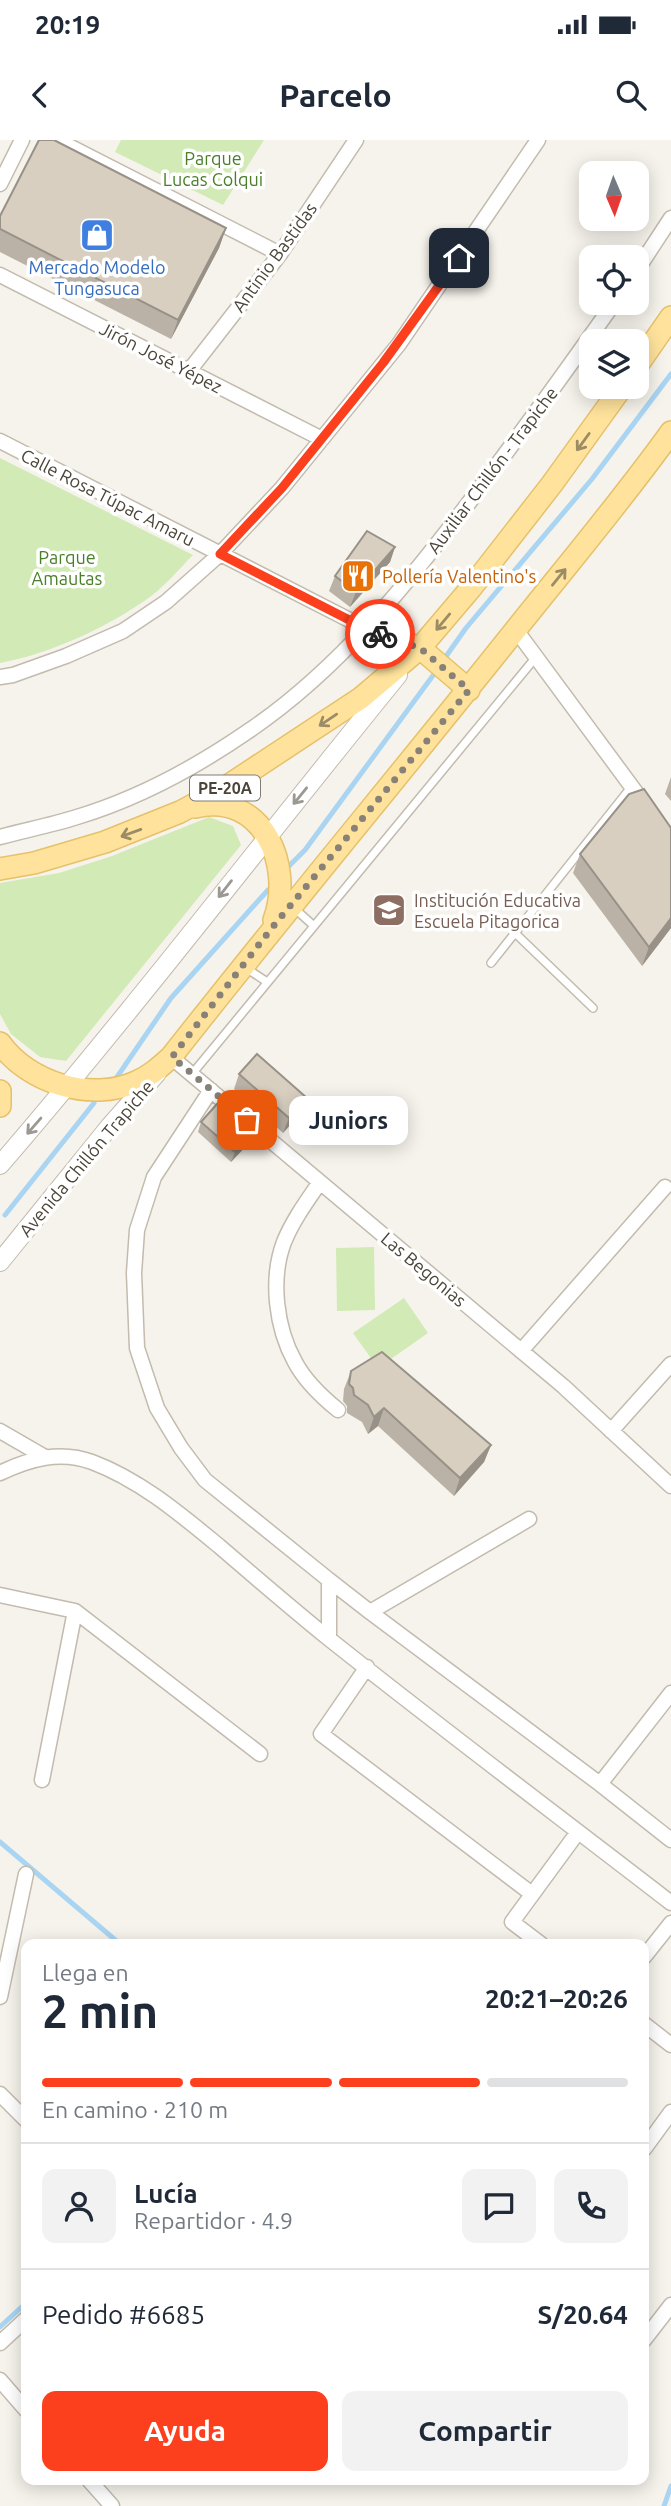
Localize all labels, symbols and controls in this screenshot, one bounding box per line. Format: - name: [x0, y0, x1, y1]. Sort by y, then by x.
- text: 20:19: [35, 10, 100, 39]
- icon: back: [21, 76, 59, 114]
- icon: search: [612, 76, 650, 114]
- text: Parcelo: [279, 77, 392, 113]
- park label: Parque Lucas Colqui: [163, 148, 263, 189]
- north arrow: [579, 161, 649, 231]
- map controls: [579, 161, 649, 399]
- street label: Antinio Bastidas: [228, 198, 320, 316]
- shop icon: Mercado Modelo Tungasuca: [78, 216, 116, 254]
- pin: [429, 228, 489, 288]
- icon: home: [440, 239, 478, 277]
- button: locate: [579, 245, 649, 315]
- place label: Mercado Modelo Tungasuca: [28, 257, 166, 298]
- street label: Jirón José Yépez: [97, 318, 225, 396]
- button: layers: [579, 329, 649, 399]
- street label: Auxiliar Chillón - Trapiche: [423, 383, 561, 557]
- one-way arrow: [575, 432, 590, 451]
- street label: Calle Rosa Túpac Amaru: [18, 444, 198, 550]
- park label: Parque Amautas: [32, 547, 103, 588]
- restaurant icon: Pollería Valentino's: [339, 557, 377, 595]
- place label: Pollería Valentino's: [382, 566, 537, 586]
- one-way arrow: [551, 568, 567, 586]
- courier: [345, 599, 415, 669]
- one-way arrow: [435, 612, 450, 630]
- icon: bike: [361, 615, 399, 653]
- one-way arrow: [319, 713, 338, 728]
- road number: PE-20A: [190, 776, 260, 800]
- one-way arrow: [292, 786, 307, 804]
- one-way arrow: [121, 827, 143, 840]
- one-way arrow: [218, 879, 233, 898]
- place label: Institución Educativa Escuela Pitagorica: [414, 890, 581, 931]
- school or university icon: Institución Educativa Escuela Pitagorica: [370, 891, 408, 929]
- street label: Avenida Chillón Trapiche: [15, 1076, 157, 1240]
- pin: [217, 1090, 277, 1150]
- callout: Juniors: [289, 1096, 408, 1144]
- icon: bag: [228, 1101, 266, 1139]
- text: Juniors: [309, 1108, 388, 1133]
- one-way arrow: [26, 1116, 42, 1134]
- street label: Las Begonias: [378, 1228, 471, 1310]
- text: Llega en: [42, 1960, 129, 1985]
- text: 20:21–20:26: [485, 1984, 628, 2013]
- text: 2 min: [42, 1985, 158, 2037]
- text: En camino · 210 m: [42, 2097, 228, 2122]
- button: person: [42, 2169, 116, 2243]
- button: chat: [462, 2169, 536, 2243]
- button: phone: [554, 2169, 628, 2243]
- text: Lucía: [134, 2179, 198, 2208]
- text: Repartidor · 4.9: [134, 2208, 293, 2233]
- text: Pedido #6685: [42, 2300, 205, 2329]
- text: S/20.64: [538, 2300, 628, 2329]
- button: Ayuda: [42, 2391, 328, 2471]
- button: Compartir: [342, 2391, 628, 2471]

